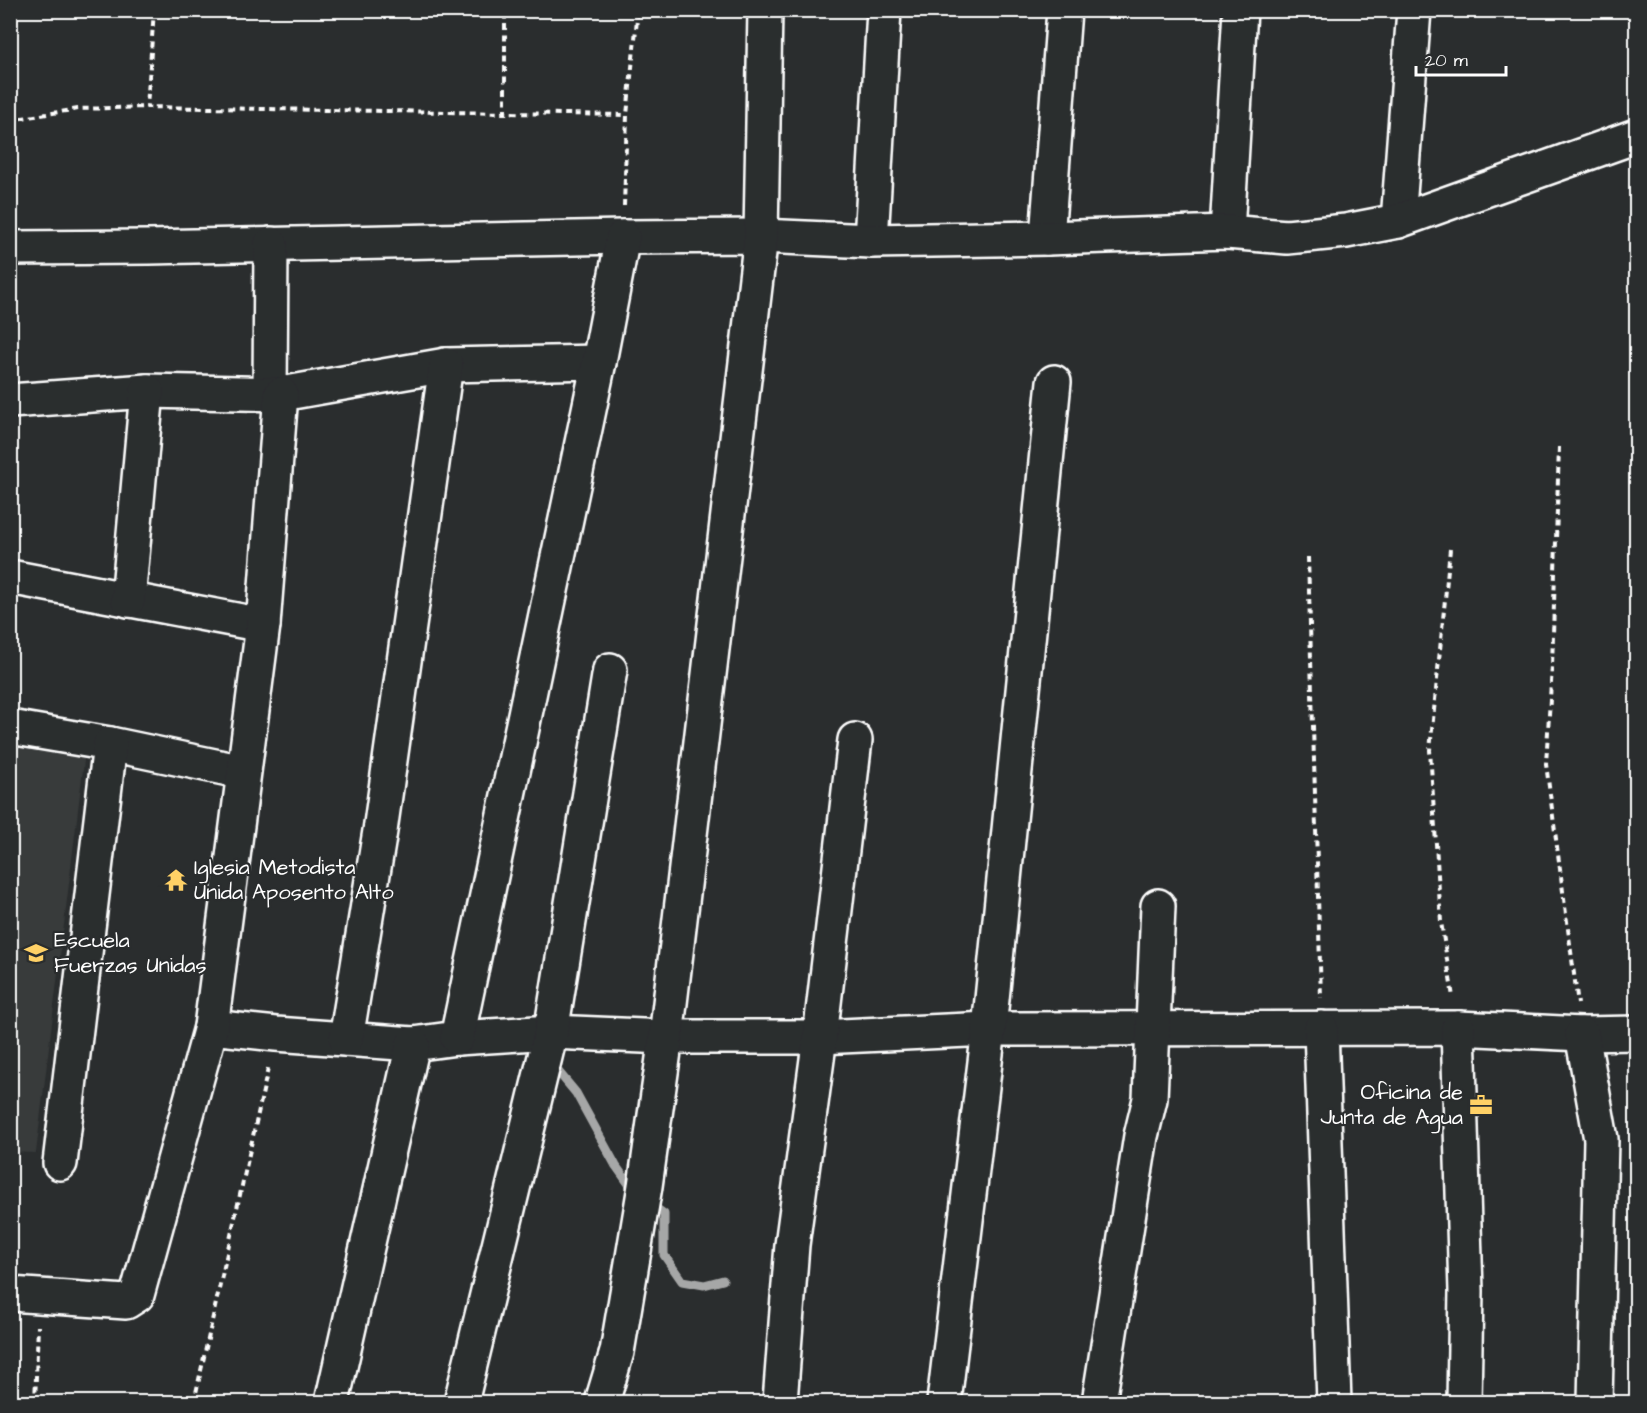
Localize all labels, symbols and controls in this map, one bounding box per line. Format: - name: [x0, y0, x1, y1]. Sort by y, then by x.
- scale bar: [1416, 39, 1506, 77]
- text: 20 m: [1425, 48, 1468, 73]
- place label: Iglesia Metodista Unida Aposento Alto: [194, 852, 394, 908]
- temple icon: Iglesia Metodista Unida Aposento Alto: [163, 867, 189, 893]
- place label: Escuela Fuerzas Unidas: [54, 925, 207, 981]
- school or university icon: Escuela Fuerzas Unidas: [23, 940, 49, 966]
- place label: Oficina de Junta de Agua: [1320, 1077, 1463, 1134]
- office icon: Oficina de Junta de Agua: [1468, 1092, 1494, 1118]

